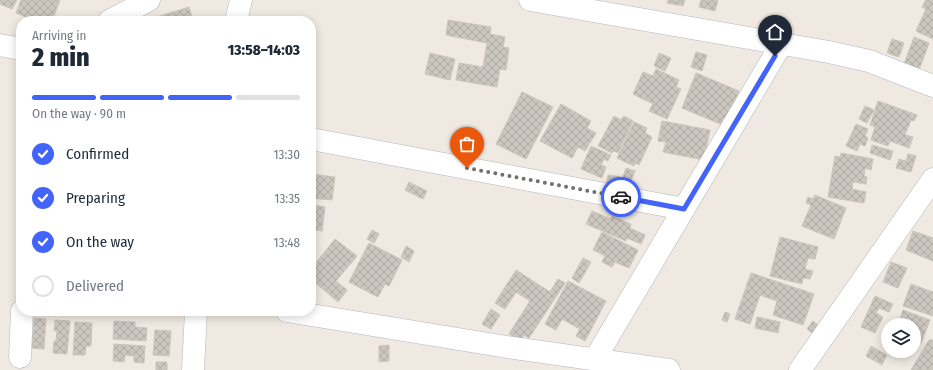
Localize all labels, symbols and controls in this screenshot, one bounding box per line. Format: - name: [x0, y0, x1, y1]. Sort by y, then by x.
- pin: [758, 15, 792, 56]
- icon: home: [764, 21, 786, 43]
- text: Arriving in: [32, 28, 86, 43]
- text: 13:58–14:03: [228, 41, 300, 59]
- text: 2 min: [32, 42, 90, 73]
- text: On the way · 90 m: [32, 106, 126, 121]
- pin: [450, 127, 484, 168]
- icon: bag: [456, 133, 478, 155]
- icon: check: [32, 143, 54, 165]
- text: Confirmed: [66, 145, 129, 163]
- text: 13:30: [274, 147, 300, 162]
- courier: [601, 177, 641, 217]
- icon: car: [610, 186, 632, 208]
- icon: check: [32, 187, 54, 209]
- text: Preparing: [66, 189, 125, 207]
- text: 13:35: [274, 191, 300, 206]
- icon: check: [32, 231, 54, 253]
- text: On the way: [66, 233, 134, 251]
- text: 13:48: [274, 235, 300, 250]
- text: Delivered: [66, 277, 124, 295]
- map controls: [881, 318, 921, 358]
- button: layers: [881, 318, 921, 358]

